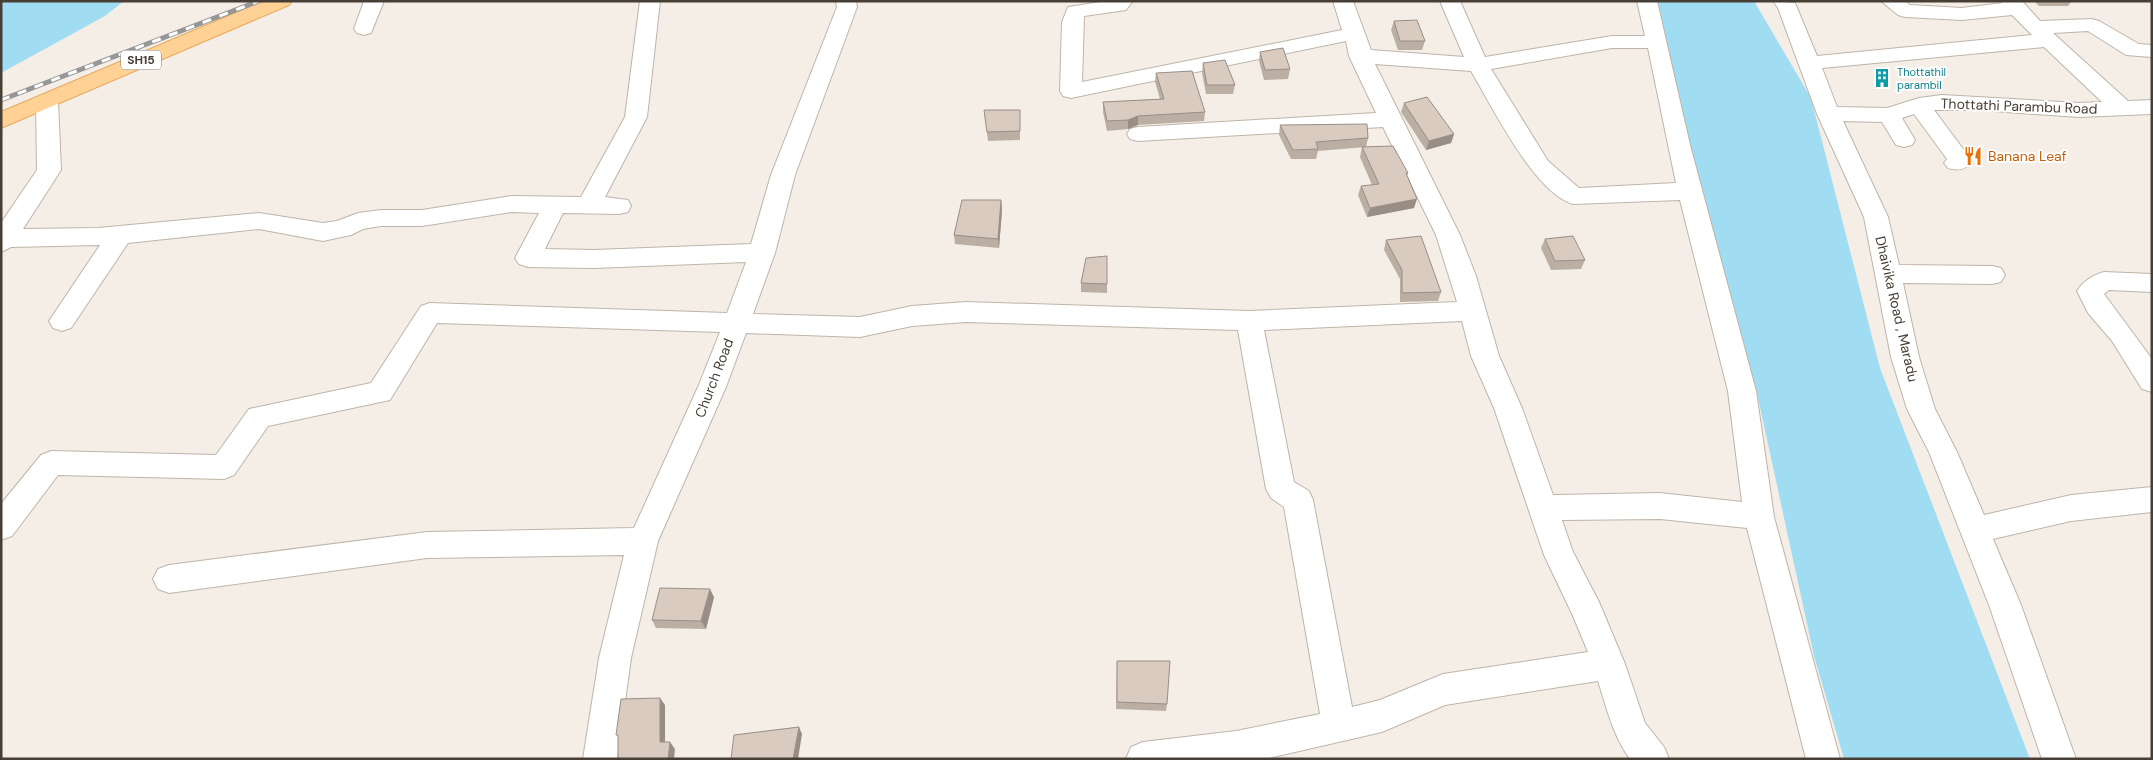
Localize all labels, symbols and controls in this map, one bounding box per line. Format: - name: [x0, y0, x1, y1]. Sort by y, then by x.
- road number: SH15: [121, 50, 161, 70]
- place label: Thottathil parambil: [1897, 65, 1946, 92]
- building icon: Thottathil parambil: [1871, 67, 1893, 89]
- street label: Thottathi Parambu Road: [1940, 94, 2098, 118]
- restaurant icon: Banana Leaf: [1962, 145, 1984, 167]
- place label: Banana Leaf: [1988, 147, 2067, 165]
- street label: Dhaivika Road , Maradu: [1871, 234, 1923, 384]
- street label: Church Road: [691, 336, 737, 420]

